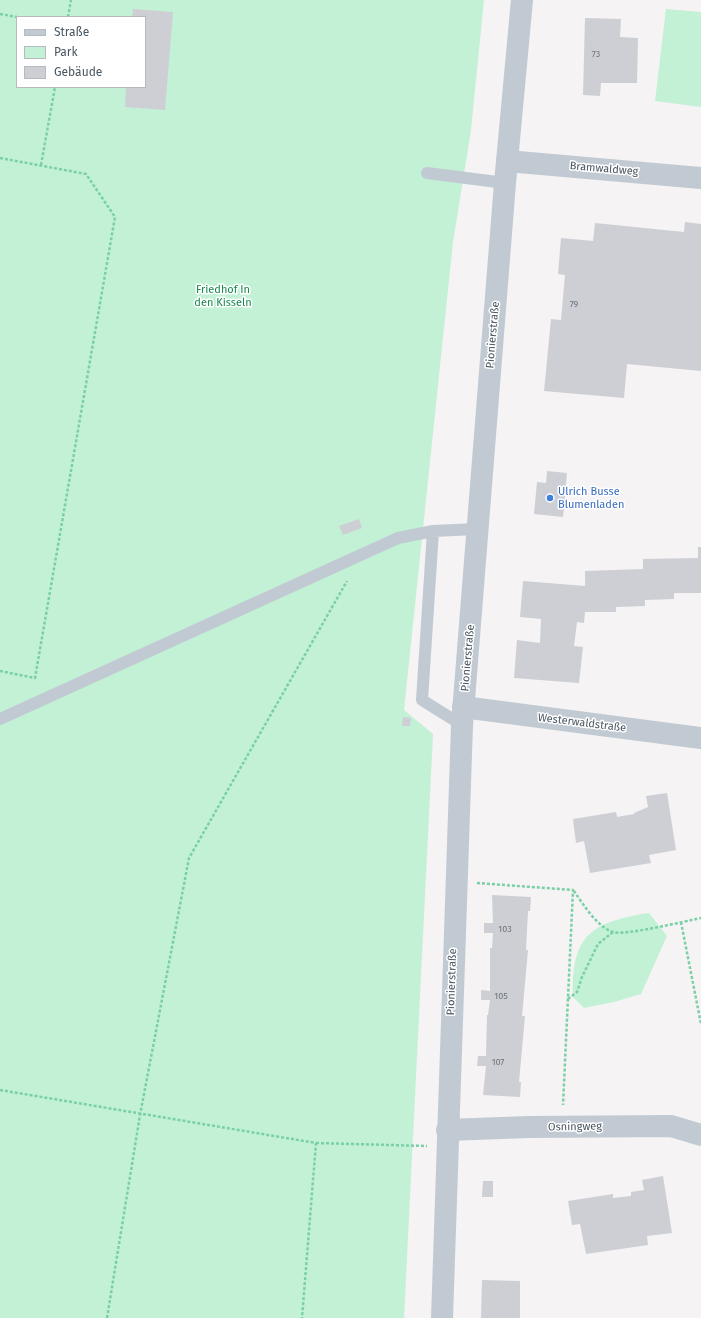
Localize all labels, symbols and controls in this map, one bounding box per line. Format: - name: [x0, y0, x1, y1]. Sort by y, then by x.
- legend: [16, 16, 146, 88]
- text: Straße: [54, 25, 89, 39]
- text: Park: [54, 45, 78, 59]
- house number: 73: [592, 49, 600, 59]
- text: Gebäude: [54, 65, 102, 79]
- street label: Bramwaldweg: [569, 159, 639, 179]
- park label: Friedhof In den Kisseln: [194, 283, 252, 309]
- house number: 79: [570, 299, 578, 309]
- street label: Pionierstraße: [484, 301, 502, 369]
- place label: Ulrich Busse Blumenladen: [558, 485, 624, 511]
- marker: Ulrich Busse Blumenladen: [545, 493, 555, 503]
- street label: Pionierstraße: [459, 624, 477, 692]
- street label: Westerwaldstraße: [537, 711, 627, 735]
- house number: 103: [498, 924, 512, 934]
- street label: Pionierstraße: [444, 948, 460, 1016]
- house number: 105: [494, 991, 508, 1001]
- house number: 107: [492, 1057, 504, 1067]
- street label: Osningweg: [548, 1120, 602, 1134]

